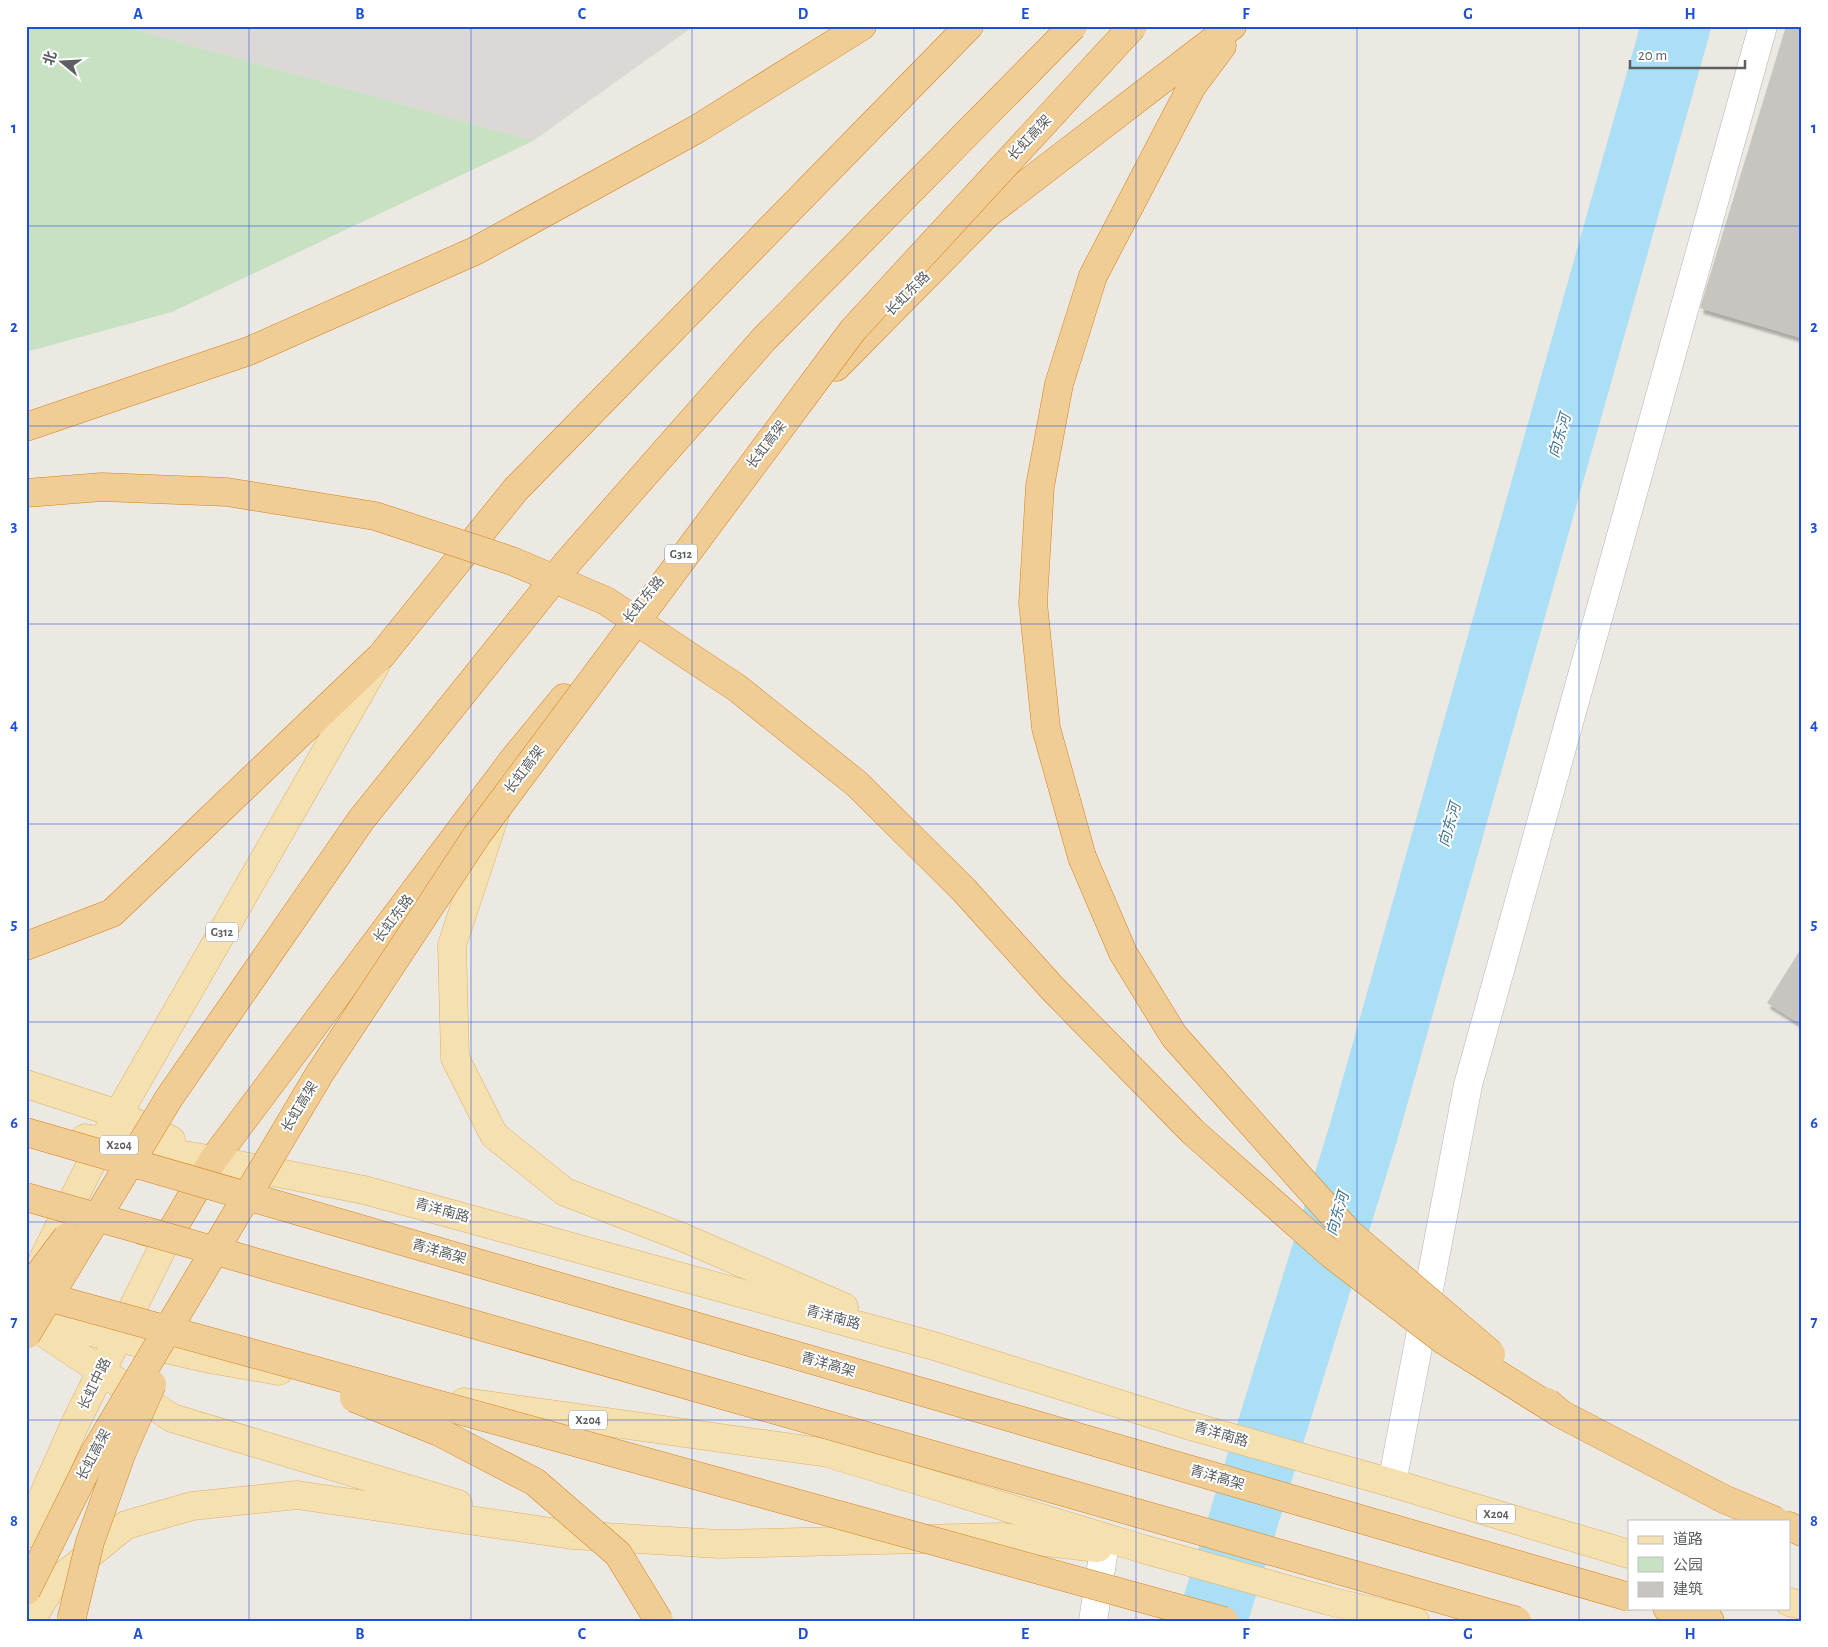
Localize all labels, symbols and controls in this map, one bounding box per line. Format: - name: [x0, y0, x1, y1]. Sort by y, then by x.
- text: A: [133, 6, 143, 22]
- text: B: [355, 6, 365, 22]
- text: C: [578, 6, 587, 22]
- text: D: [798, 6, 809, 22]
- text: E: [1021, 6, 1029, 22]
- text: F: [1242, 6, 1250, 22]
- text: G: [1463, 6, 1473, 22]
- text: H: [1684, 6, 1696, 22]
- north arrow: [38, 38, 88, 88]
- scale bar: [1630, 38, 1746, 70]
- text: 20 m: [1638, 48, 1667, 63]
- text: 北: [41, 49, 59, 67]
- street label: 长虹高架: [1005, 112, 1054, 163]
- text: 1: [11, 120, 17, 136]
- text: 1: [1811, 120, 1817, 136]
- street label: 长虹东路: [883, 269, 933, 319]
- text: 2: [10, 319, 18, 335]
- text: 2: [1810, 319, 1818, 335]
- water label: 向东河: [1546, 409, 1574, 460]
- street label: 长虹高架: [744, 418, 789, 472]
- text: 3: [11, 518, 18, 534]
- text: 3: [1811, 518, 1818, 534]
- road number: G312: [665, 544, 697, 564]
- street label: 长虹东路: [620, 573, 667, 626]
- text: 4: [10, 717, 18, 733]
- text: 4: [1810, 717, 1818, 733]
- street label: 长虹高架: [502, 743, 547, 797]
- water label: 向东河: [1436, 798, 1464, 849]
- street label: 长虹东路: [371, 892, 416, 946]
- text: 5: [11, 916, 18, 932]
- text: 5: [1811, 916, 1818, 932]
- road number: G312: [206, 922, 238, 942]
- street label: 长虹高架: [279, 1079, 320, 1135]
- text: 6: [10, 1115, 18, 1131]
- text: 6: [1810, 1115, 1818, 1131]
- road number: X204: [100, 1136, 138, 1154]
- water label: 向东河: [1323, 1187, 1353, 1238]
- street label: 青洋南路: [413, 1196, 471, 1225]
- street label: 青洋高架: [410, 1237, 468, 1266]
- street label: 青洋南路: [804, 1303, 862, 1332]
- text: 7: [11, 1314, 18, 1330]
- text: 7: [1811, 1314, 1818, 1330]
- street label: 青洋高架: [799, 1350, 857, 1379]
- street label: 长虹中路: [76, 1355, 114, 1412]
- road number: X204: [569, 1410, 607, 1430]
- street label: 青洋南路: [1192, 1420, 1250, 1449]
- street label: 长虹高架: [74, 1427, 113, 1483]
- street label: 青洋高架: [1188, 1463, 1246, 1492]
- road number: X204: [1477, 1505, 1515, 1524]
- text: 8: [10, 1513, 18, 1529]
- text: 8: [1810, 1513, 1818, 1529]
- legend: [1628, 1520, 1790, 1610]
- text: 道路: [1673, 1531, 1703, 1547]
- text: 公园: [1673, 1557, 1703, 1573]
- text: 建筑: [1673, 1581, 1703, 1597]
- text: A: [133, 1626, 143, 1642]
- text: B: [355, 1626, 365, 1642]
- text: C: [578, 1626, 587, 1642]
- text: D: [798, 1626, 809, 1642]
- text: E: [1021, 1626, 1029, 1642]
- text: F: [1242, 1626, 1250, 1642]
- text: G: [1463, 1626, 1473, 1642]
- text: H: [1684, 1626, 1696, 1642]

